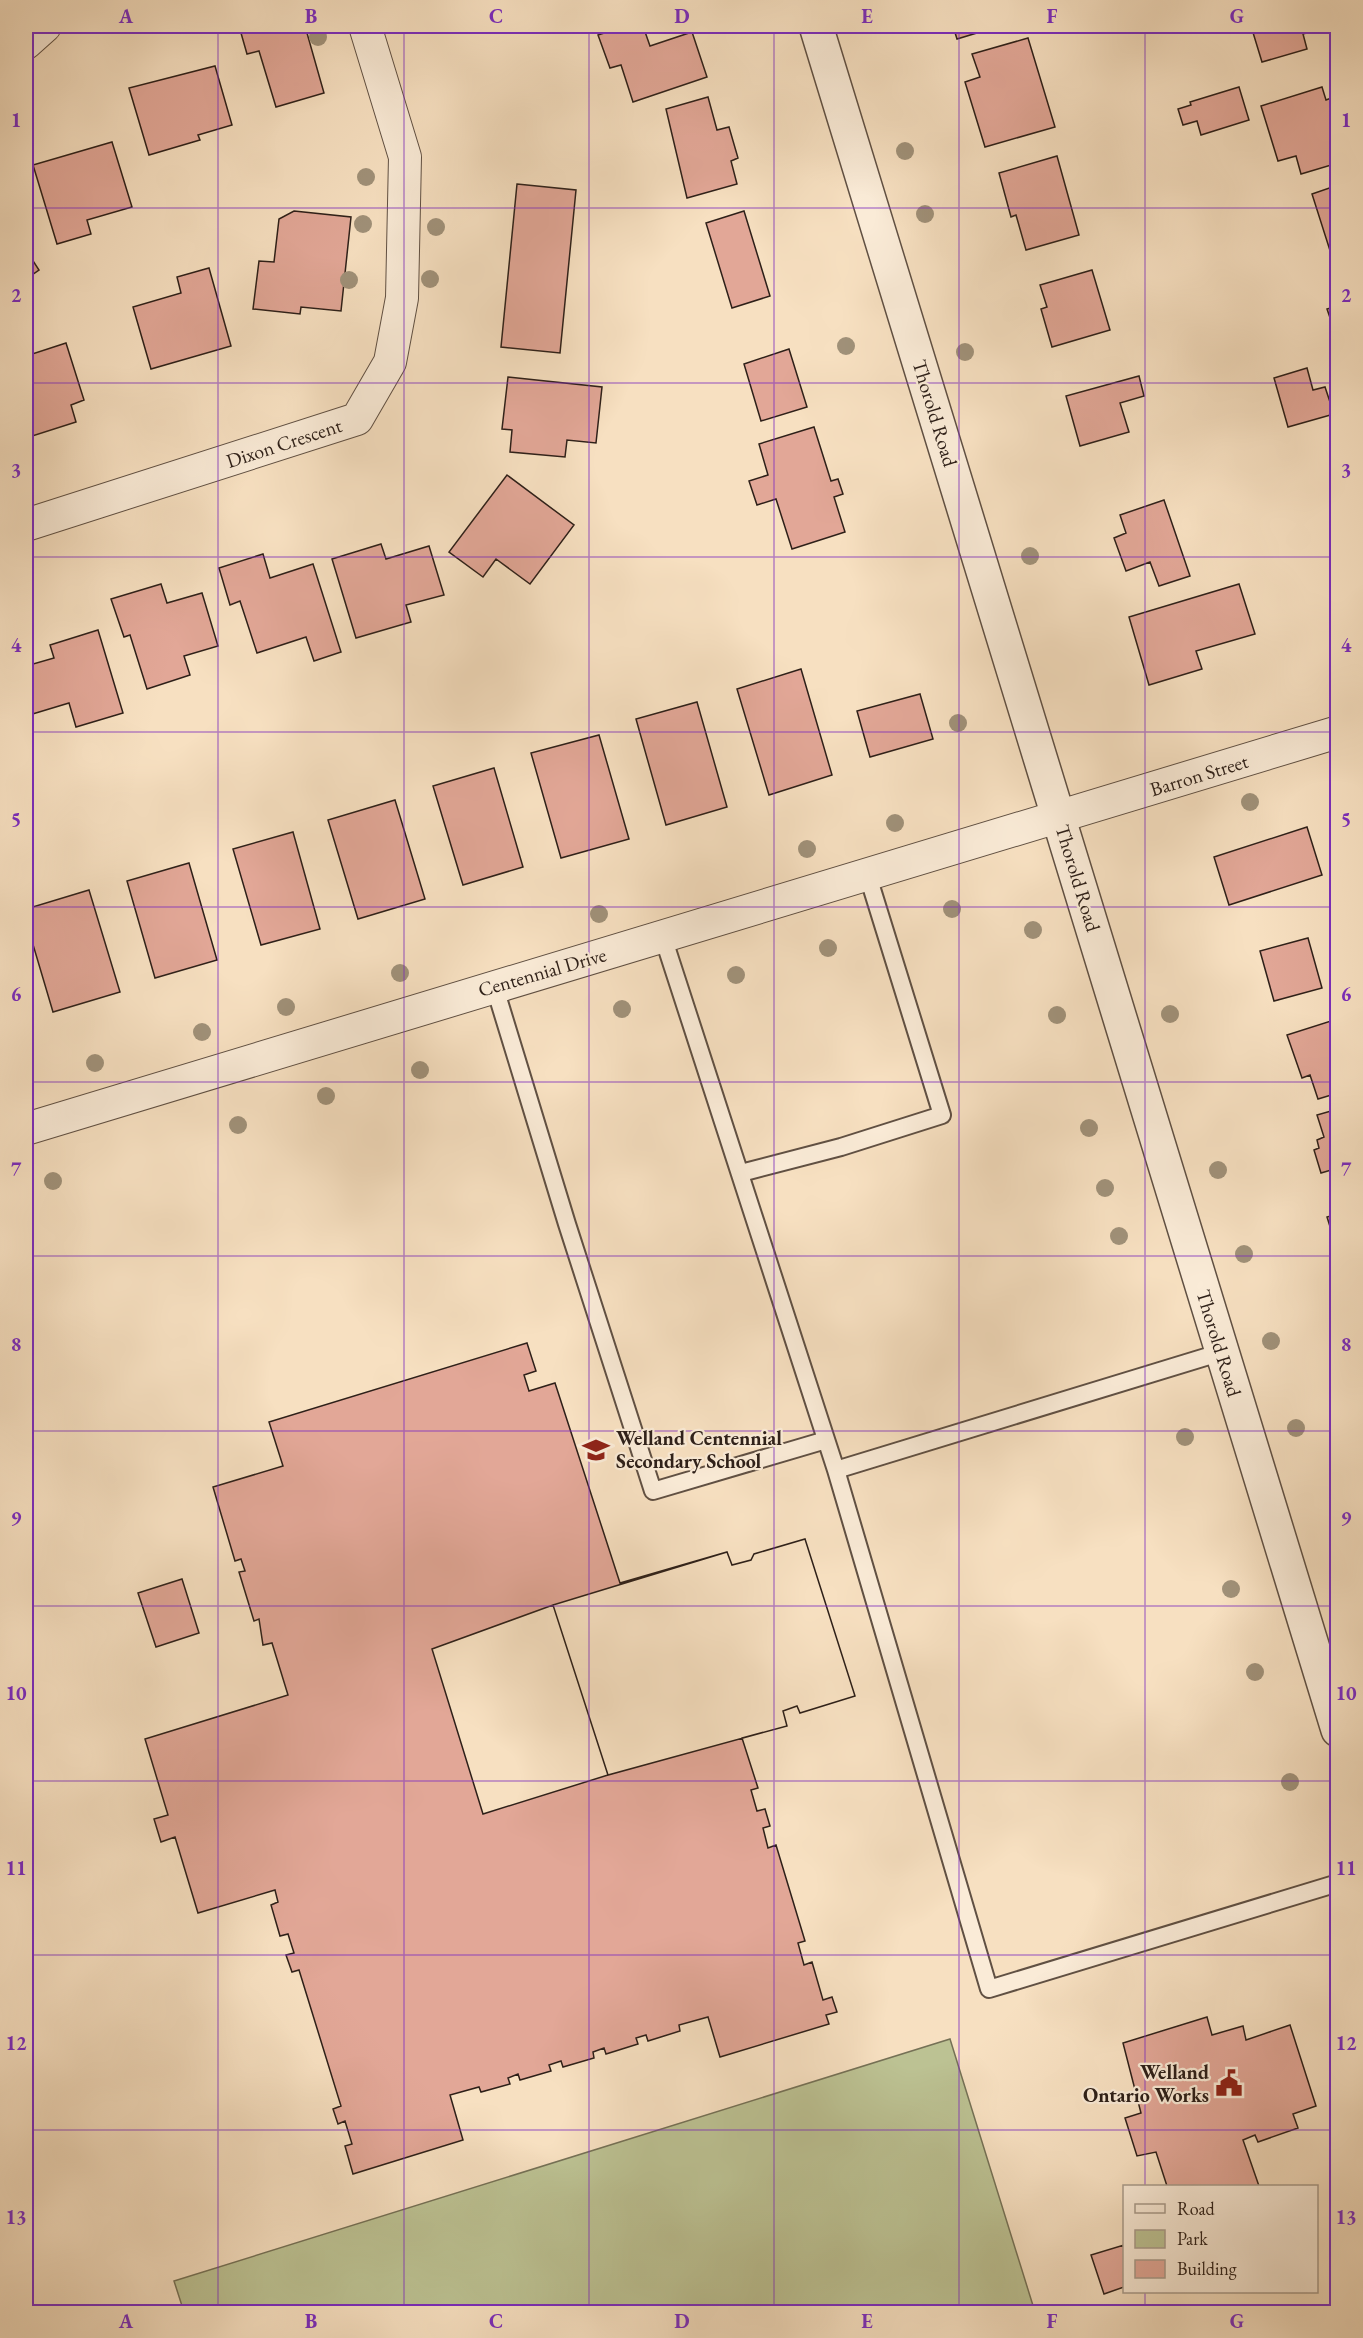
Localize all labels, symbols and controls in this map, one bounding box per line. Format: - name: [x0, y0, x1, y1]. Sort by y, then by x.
- text: A: [118, 3, 134, 29]
- text: B: [305, 3, 317, 29]
- text: C: [489, 3, 503, 29]
- text: D: [674, 3, 690, 29]
- text: E: [861, 3, 873, 29]
- text: F: [1047, 3, 1058, 29]
- text: G: [1230, 3, 1244, 29]
- text: 1: [11, 107, 21, 133]
- text: 1: [1341, 107, 1351, 133]
- text: 2: [11, 282, 22, 308]
- text: 2: [1341, 282, 1352, 308]
- street label: Thorold Road: [906, 356, 964, 471]
- street label: Dixon Crescent: [223, 412, 346, 474]
- text: 3: [11, 457, 21, 483]
- text: 3: [1341, 457, 1351, 483]
- text: 4: [11, 632, 22, 658]
- text: 4: [1341, 632, 1352, 658]
- street label: Barron Street: [1147, 748, 1252, 802]
- text: 5: [11, 806, 21, 832]
- text: 5: [1341, 806, 1351, 832]
- street label: Thorold Road: [1049, 821, 1107, 936]
- street label: Centennial Drive: [475, 941, 609, 1003]
- text: 6: [11, 981, 22, 1007]
- text: 6: [1341, 981, 1352, 1007]
- text: 7: [11, 1156, 22, 1182]
- text: 7: [1341, 1156, 1352, 1182]
- street label: Thorold Road: [1190, 1286, 1248, 1401]
- text: 8: [11, 1331, 21, 1357]
- text: 8: [1341, 1331, 1351, 1357]
- place label: Welland Centennial Secondary School: [616, 1425, 782, 1474]
- school or university icon: Welland Centennial Secondary School: [581, 1435, 611, 1465]
- text: 9: [11, 1505, 22, 1531]
- text: 9: [1341, 1505, 1352, 1531]
- text: 10: [5, 1680, 27, 1706]
- text: 10: [1335, 1680, 1357, 1706]
- text: 11: [5, 1855, 27, 1881]
- text: 11: [1335, 1855, 1357, 1881]
- text: 12: [5, 2030, 27, 2056]
- text: 12: [1335, 2030, 1357, 2056]
- place label: Welland Ontario Works: [1083, 2059, 1209, 2108]
- public building icon: Welland Ontario Works: [1214, 2068, 1244, 2098]
- legend: [1123, 2185, 1318, 2293]
- text: Road: [1177, 2197, 1216, 2220]
- text: 13: [5, 2204, 27, 2230]
- text: 13: [1335, 2204, 1357, 2230]
- text: Park: [1177, 2227, 1208, 2250]
- text: Building: [1177, 2257, 1237, 2280]
- text: A: [118, 2308, 134, 2334]
- text: B: [305, 2308, 317, 2334]
- text: C: [489, 2308, 503, 2334]
- text: D: [674, 2308, 690, 2334]
- text: E: [861, 2308, 873, 2334]
- text: F: [1047, 2308, 1058, 2334]
- text: G: [1230, 2308, 1244, 2334]

